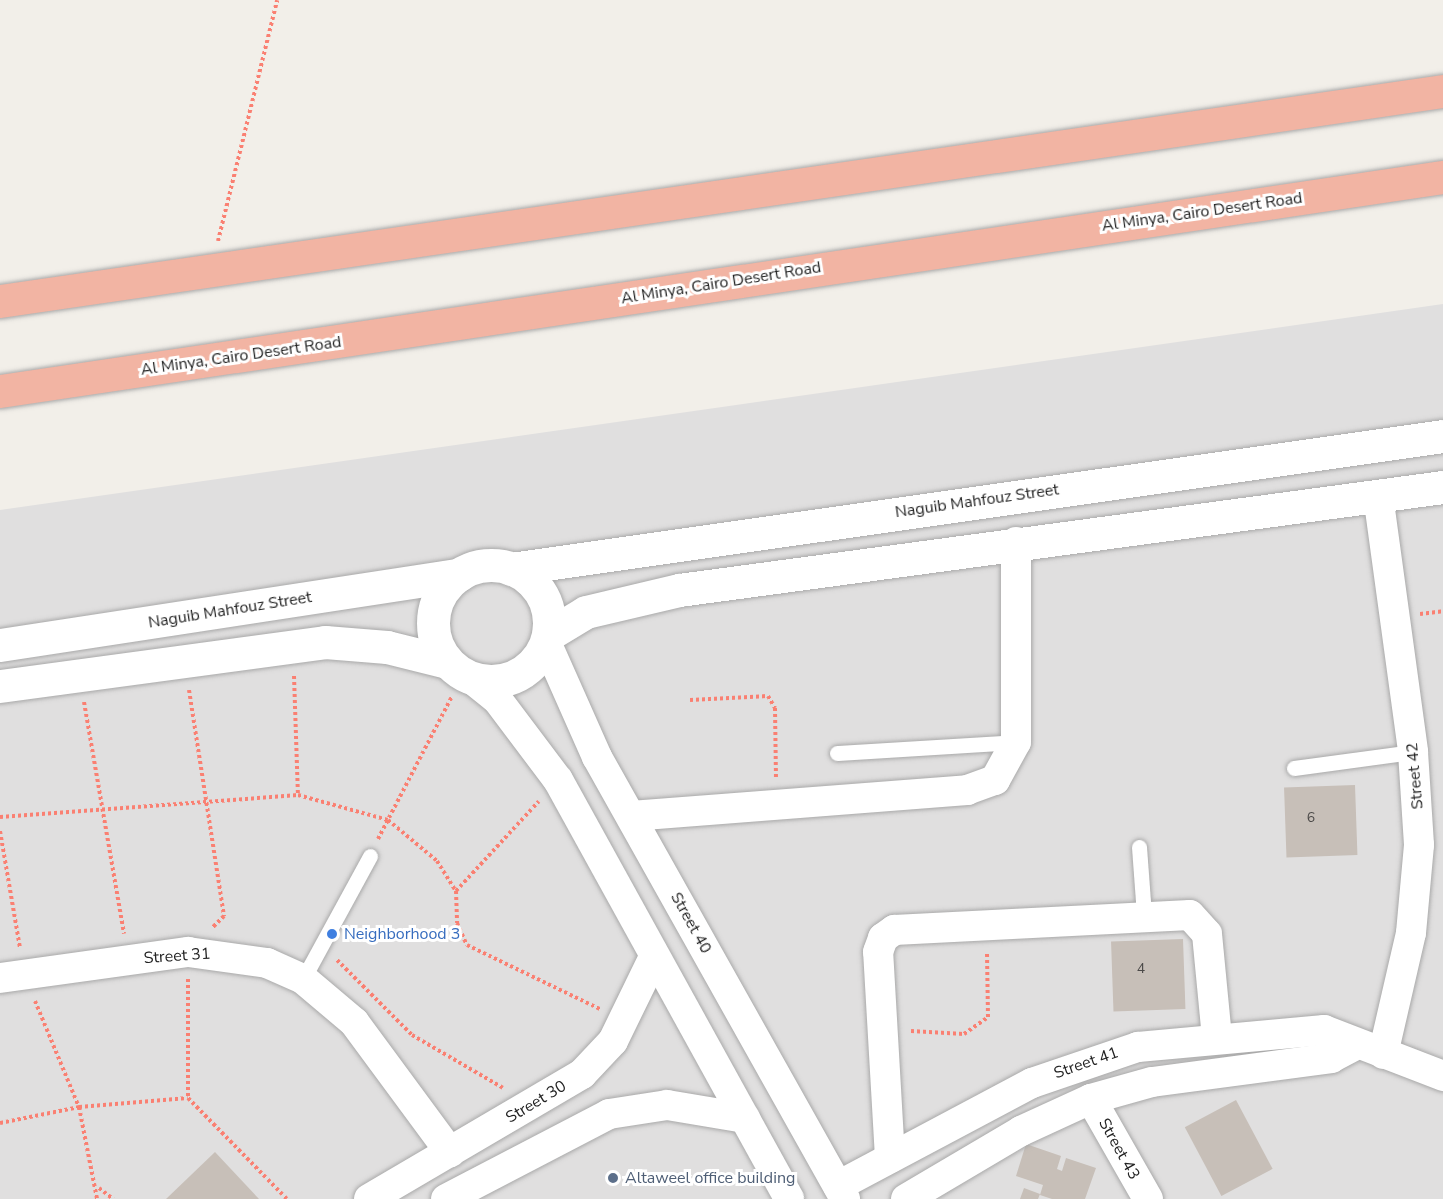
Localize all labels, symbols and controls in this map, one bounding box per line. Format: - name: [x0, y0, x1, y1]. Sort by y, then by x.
- street label: Al Minya, Cairo Desert Road: [1101, 188, 1303, 236]
- street label: Al Minya, Cairo Desert Road: [620, 258, 822, 308]
- street label: Al Minya, Cairo Desert Road: [140, 332, 342, 380]
- street label: Naguib Mahfouz Street: [894, 480, 1060, 522]
- street label: Naguib Mahfouz Street: [147, 588, 313, 632]
- street label: Street 42: [1403, 742, 1427, 810]
- house number: 6: [1307, 810, 1315, 826]
- street label: Street 40: [666, 889, 716, 957]
- place label: Neighborhood 3: [344, 924, 460, 944]
- marker: Neighborhood 3: [325, 927, 339, 941]
- street label: Street 31: [143, 944, 211, 968]
- house number: 4: [1137, 961, 1145, 977]
- street label: Street 41: [1051, 1043, 1121, 1083]
- street label: Street 30: [502, 1077, 570, 1127]
- street label: Street 43: [1094, 1115, 1144, 1183]
- place label: Altaweel office building: [625, 1168, 795, 1188]
- marker: Altaweel office building: [606, 1171, 620, 1185]

